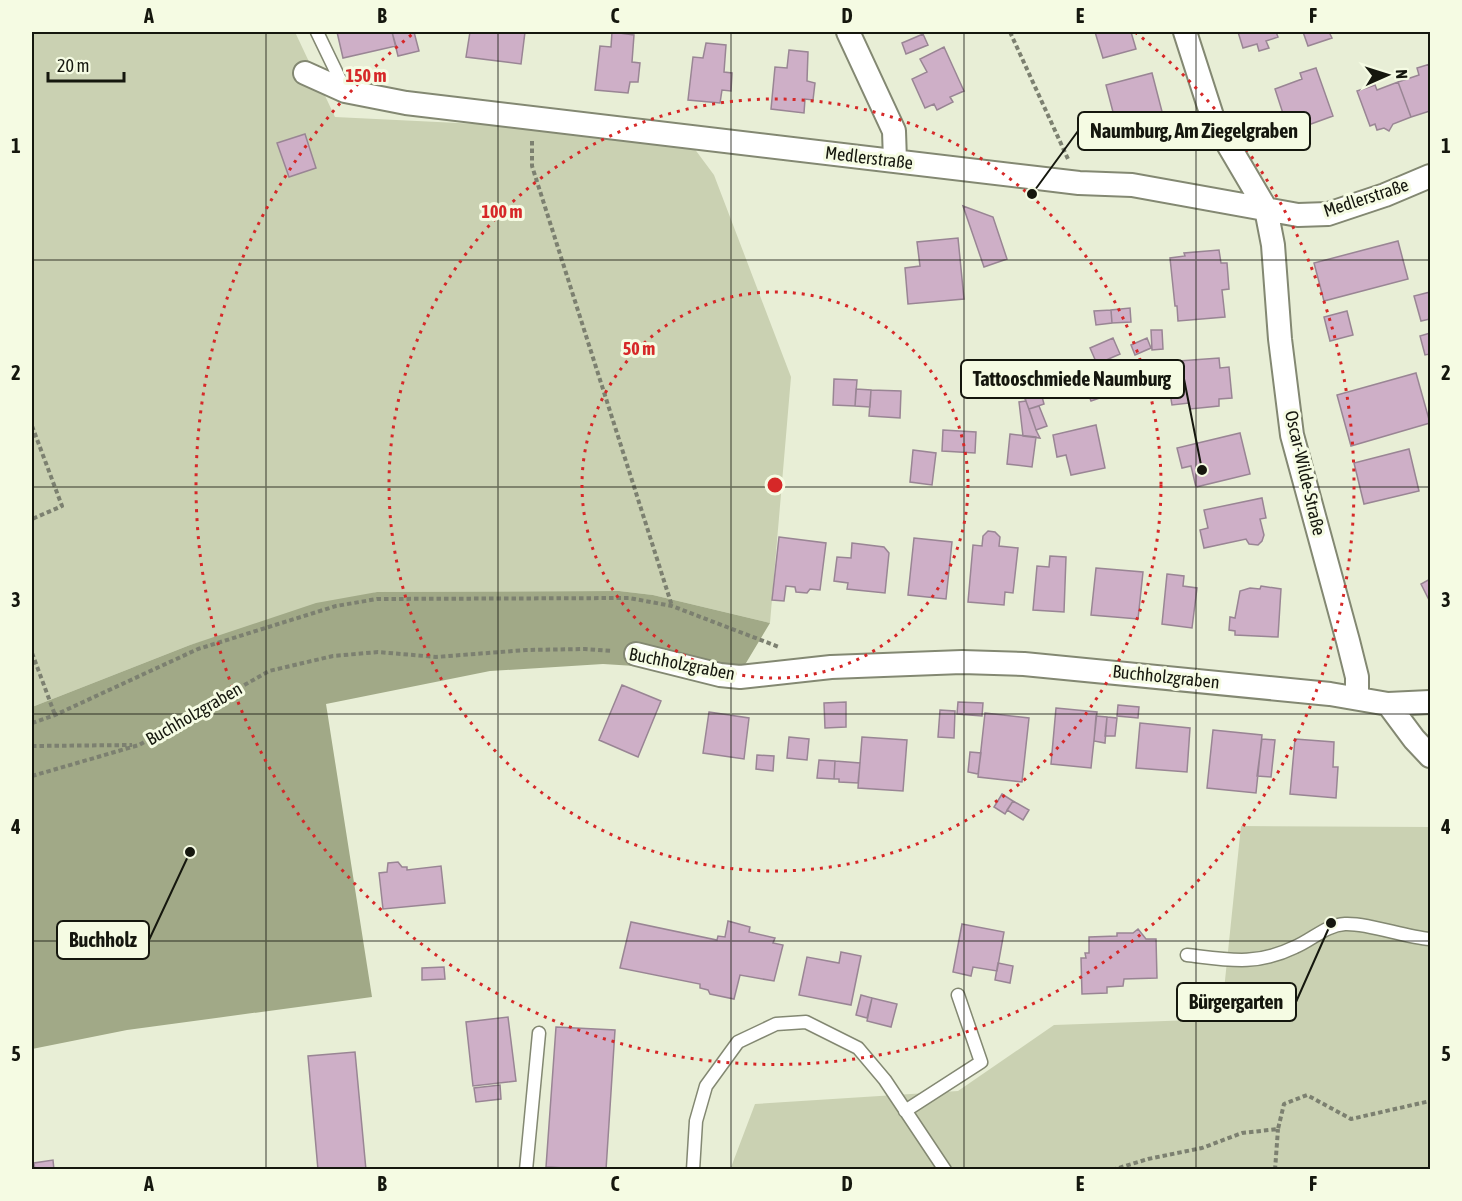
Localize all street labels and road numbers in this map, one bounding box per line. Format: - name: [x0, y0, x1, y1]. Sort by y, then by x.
- street label: Medlerstraße: [824, 142, 914, 173]
- street label: Medlerstraße: [1321, 174, 1411, 221]
- street label: Oscar-Wilde-Straße: [1281, 408, 1330, 537]
- street label: Buchholzgraben: [627, 643, 737, 684]
- street label: Buchholzgraben: [1111, 660, 1221, 693]
- street label: Buchholzgraben: [142, 678, 246, 750]

